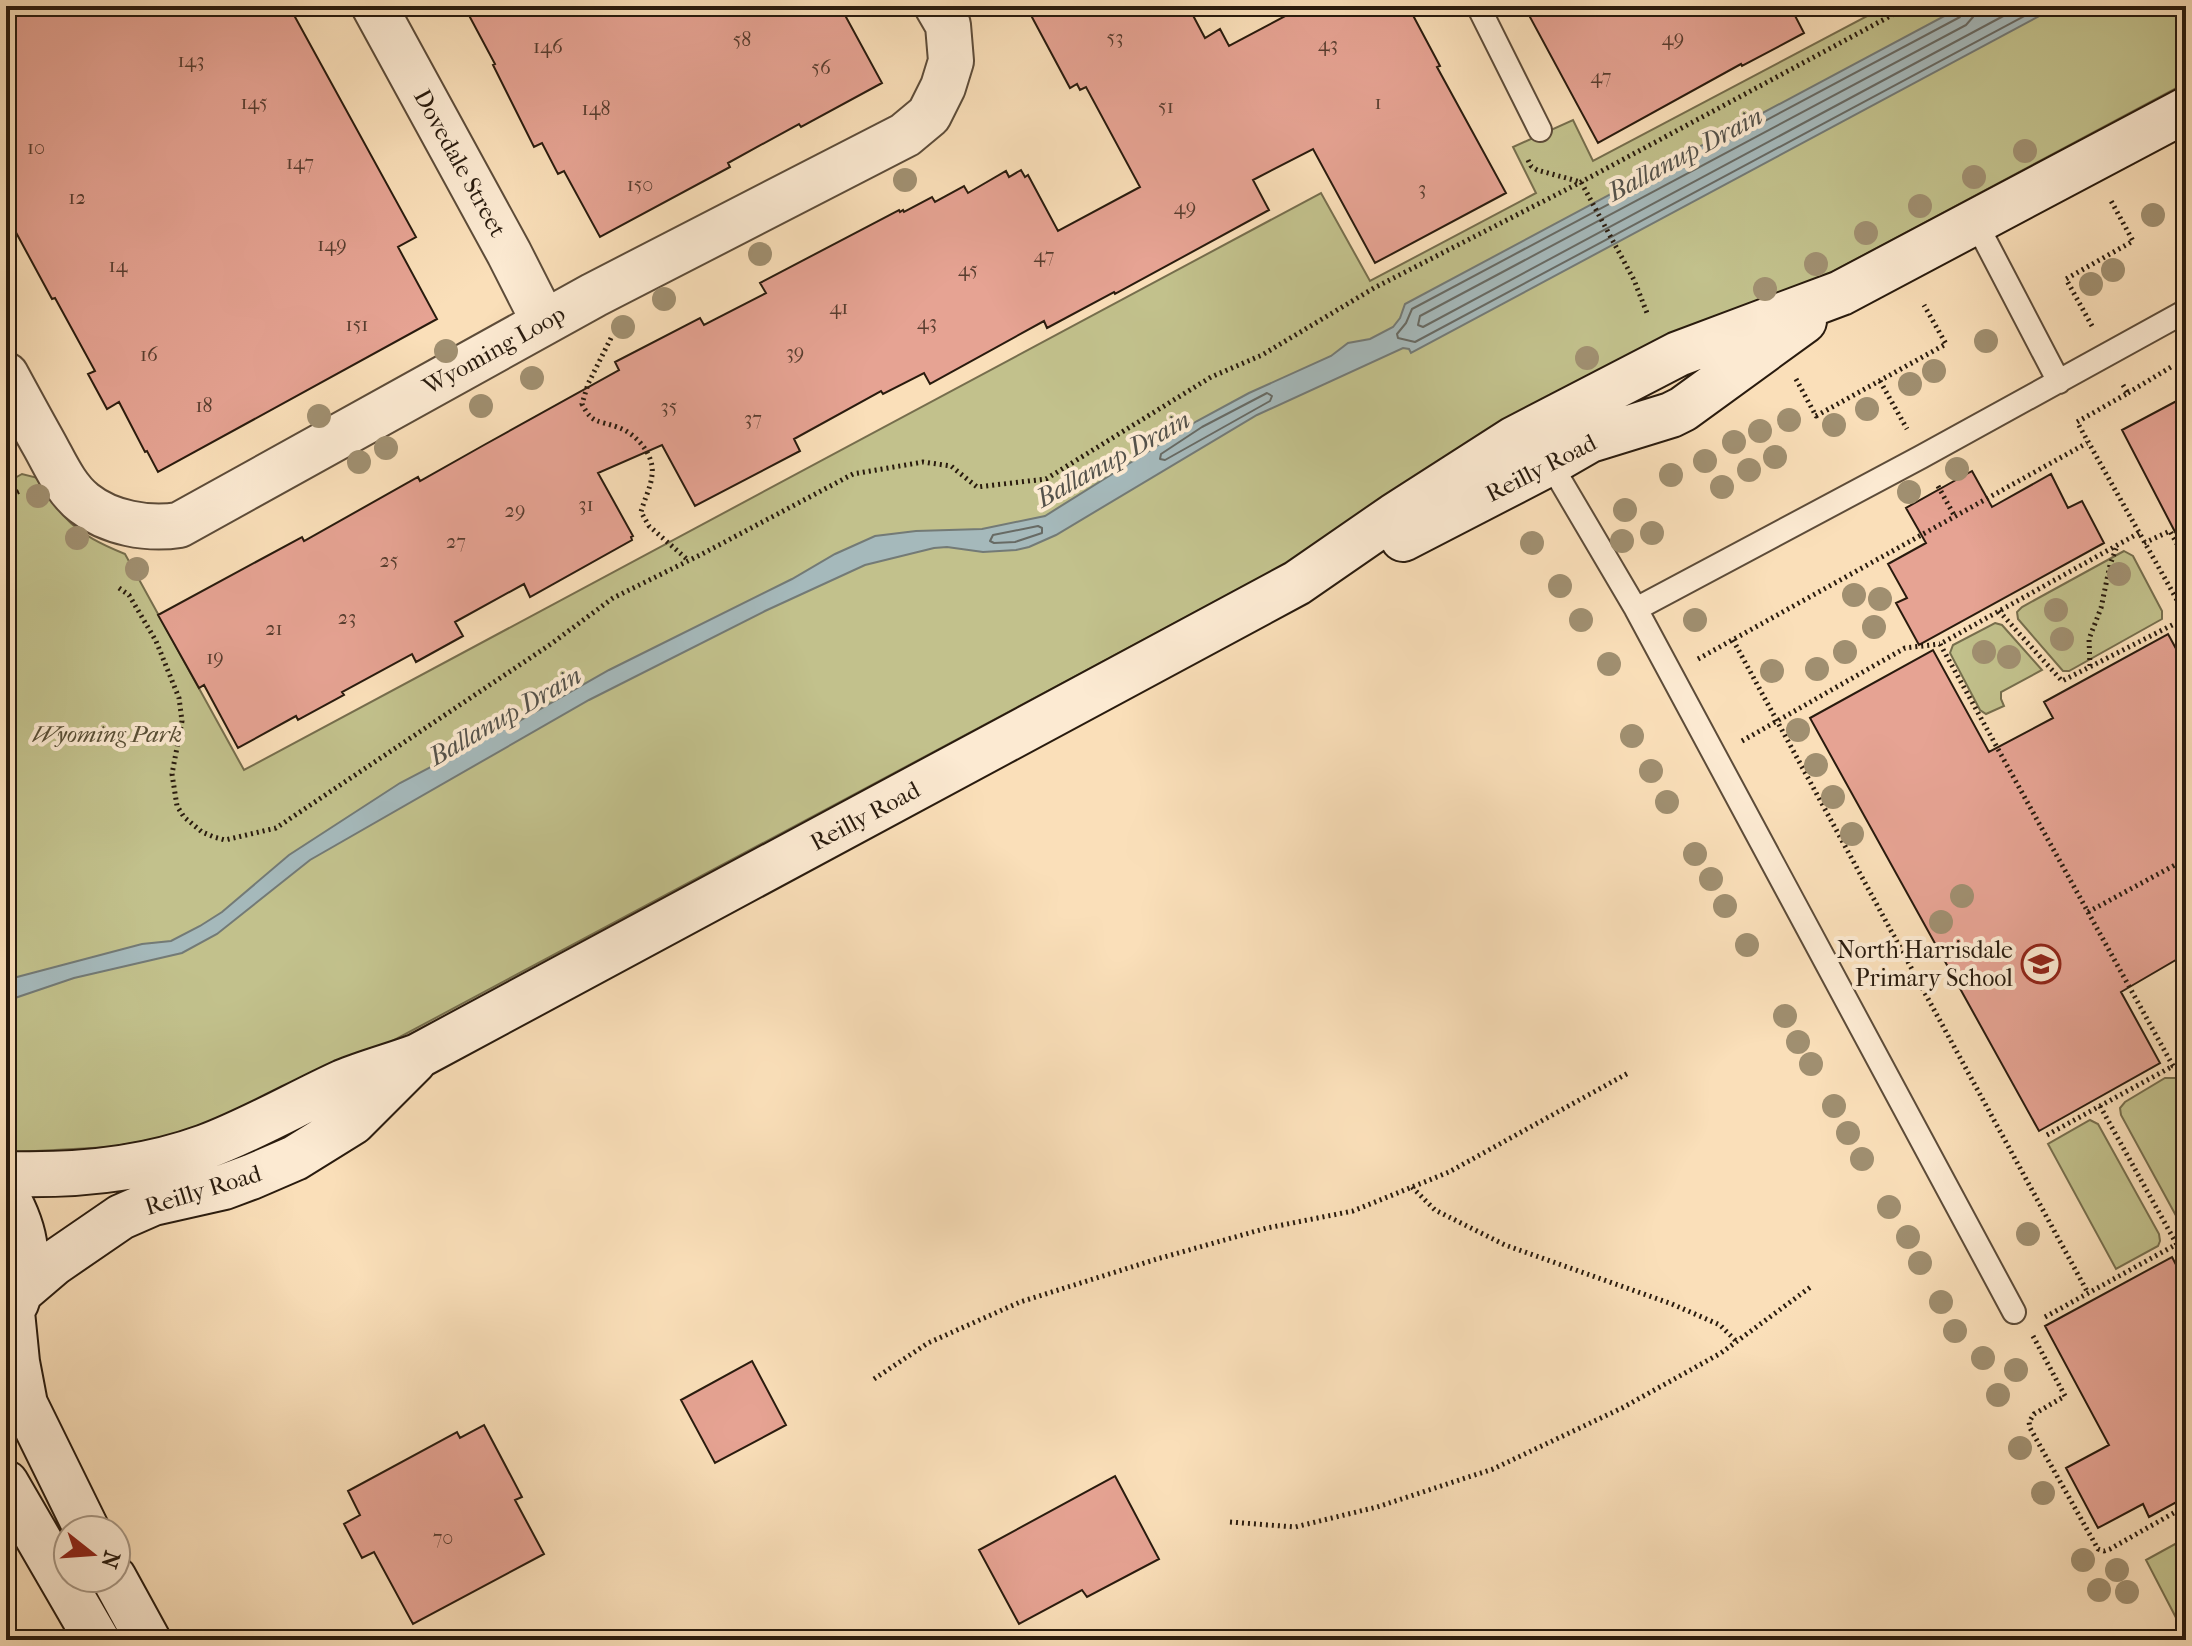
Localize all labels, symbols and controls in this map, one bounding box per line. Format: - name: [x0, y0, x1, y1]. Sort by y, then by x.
- house number: 53: [1107, 26, 1123, 49]
- house number: 49: [1662, 27, 1684, 50]
- house number: 58: [733, 28, 751, 51]
- house number: 43: [1318, 33, 1338, 56]
- house number: 146: [533, 35, 563, 58]
- house number: 143: [177, 49, 205, 72]
- house number: 56: [811, 56, 831, 79]
- house number: 47: [1591, 65, 1612, 88]
- street label: Dovedale Street: [408, 84, 512, 242]
- house number: 145: [240, 91, 268, 114]
- house number: 1: [1374, 91, 1382, 114]
- house number: 51: [1158, 95, 1174, 118]
- house number: 148: [582, 97, 611, 120]
- water label: Ballanup Drain: [1600, 100, 1768, 209]
- house number: 10: [27, 136, 45, 159]
- house number: 147: [286, 151, 314, 174]
- house number: 150: [627, 173, 653, 196]
- house number: 3: [1418, 177, 1426, 200]
- house number: 12: [68, 186, 86, 209]
- house number: 49: [1174, 196, 1196, 219]
- house number: 149: [317, 233, 347, 256]
- house number: 47: [1034, 244, 1055, 267]
- house number: 14: [109, 254, 129, 277]
- house number: 45: [958, 258, 978, 281]
- house number: 41: [830, 296, 848, 319]
- street label: Wyoming Loop: [417, 299, 570, 401]
- house number: 43: [917, 311, 937, 334]
- house number: 151: [346, 313, 368, 336]
- house number: 39: [786, 341, 804, 364]
- house number: 16: [140, 343, 158, 366]
- house number: 18: [195, 394, 213, 417]
- house number: 35: [661, 395, 677, 418]
- water label: Ballanup Drain: [1029, 404, 1195, 515]
- house number: 37: [744, 407, 762, 430]
- street label: Reilly Road: [1481, 428, 1602, 508]
- house number: 31: [578, 493, 594, 516]
- house number: 29: [505, 499, 525, 522]
- house number: 27: [446, 530, 466, 553]
- house number: 25: [380, 549, 398, 572]
- house number: 23: [338, 606, 356, 629]
- house number: 21: [265, 617, 283, 640]
- house number: 19: [206, 646, 224, 669]
- water label: Ballanup Drain: [421, 660, 587, 773]
- park label: Wyoming Park: [32, 720, 182, 748]
- street label: Reilly Road: [805, 775, 925, 857]
- place label: North Harrisdale Primary School: [1837, 936, 2013, 992]
- school or university icon: North Harrisdale Primary School: [2020, 943, 2062, 985]
- street label: Reilly Road: [141, 1159, 265, 1221]
- north arrow: [52, 1514, 132, 1594]
- house number: 70: [433, 1526, 453, 1549]
- text: N: [95, 1548, 125, 1572]

